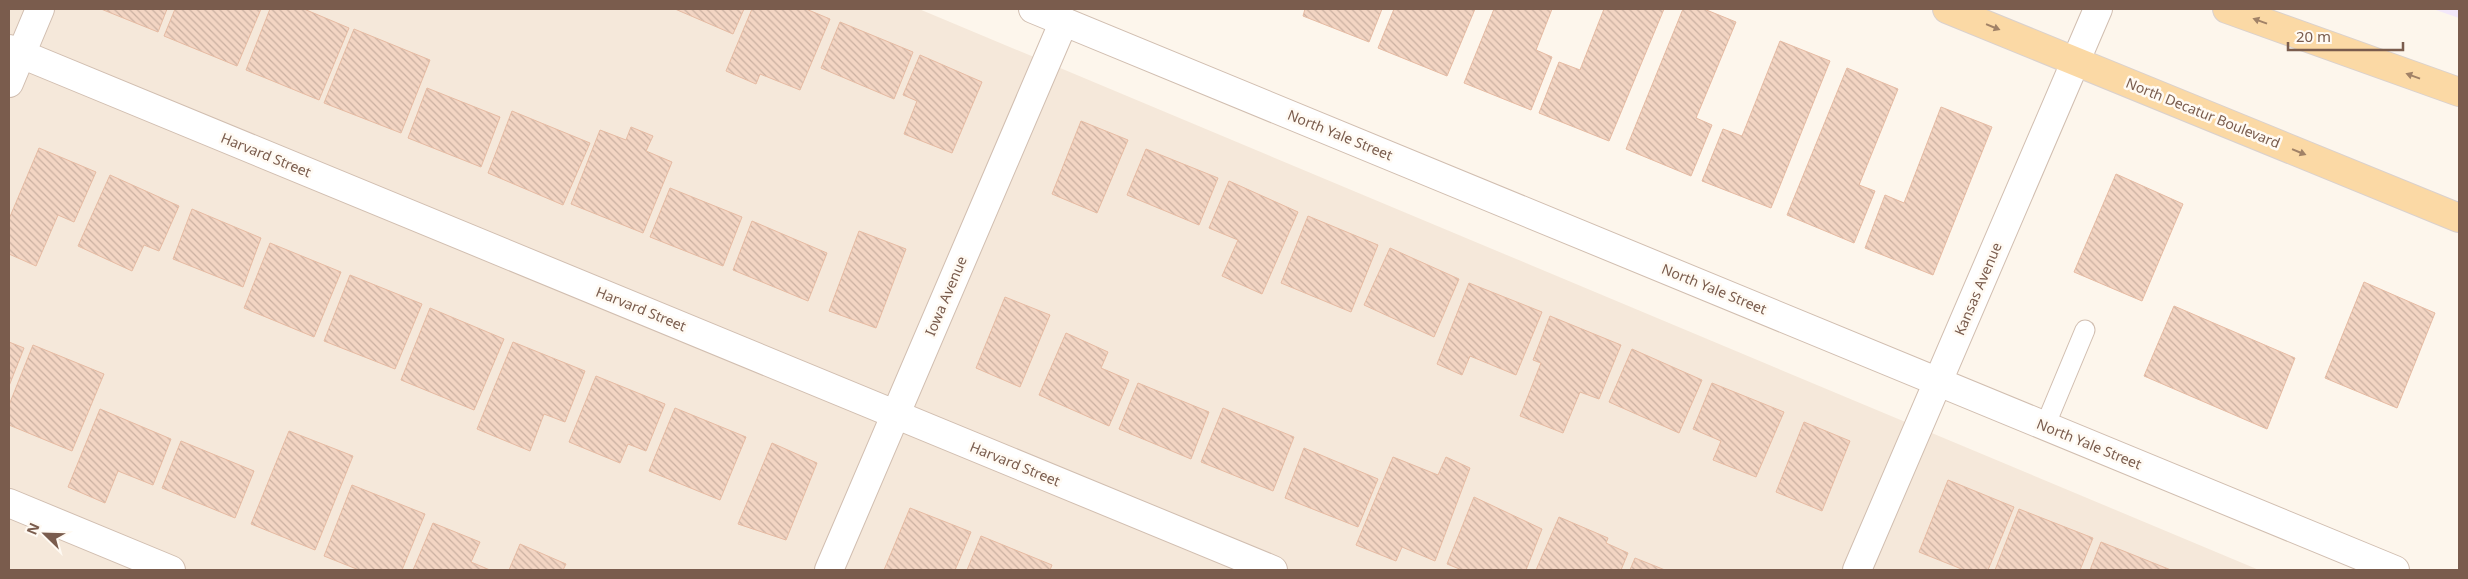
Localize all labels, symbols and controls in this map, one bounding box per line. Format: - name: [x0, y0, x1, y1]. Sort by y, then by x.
- one-way arrow: [2253, 17, 2268, 24]
- scale bar: [2288, 20, 2403, 52]
- one-way arrow: [1986, 23, 2001, 31]
- text: 20 m: [2296, 26, 2331, 46]
- one-way arrow: [2406, 72, 2421, 79]
- street label: North Decatur Boulevard: [2123, 73, 2283, 152]
- street label: North Yale Street: [1285, 105, 1395, 164]
- street label: Harvard Street: [218, 128, 314, 181]
- one-way arrow: [2292, 148, 2307, 156]
- street label: Kansas Avenue: [1949, 239, 2006, 338]
- street label: Iowa Avenue: [920, 253, 971, 338]
- street label: North Yale Street: [1659, 259, 1769, 318]
- street label: Harvard Street: [593, 282, 689, 335]
- street label: North Yale Street: [2034, 414, 2144, 473]
- street label: Harvard Street: [967, 437, 1063, 490]
- north arrow: [20, 509, 70, 559]
- text: N: [22, 520, 44, 538]

